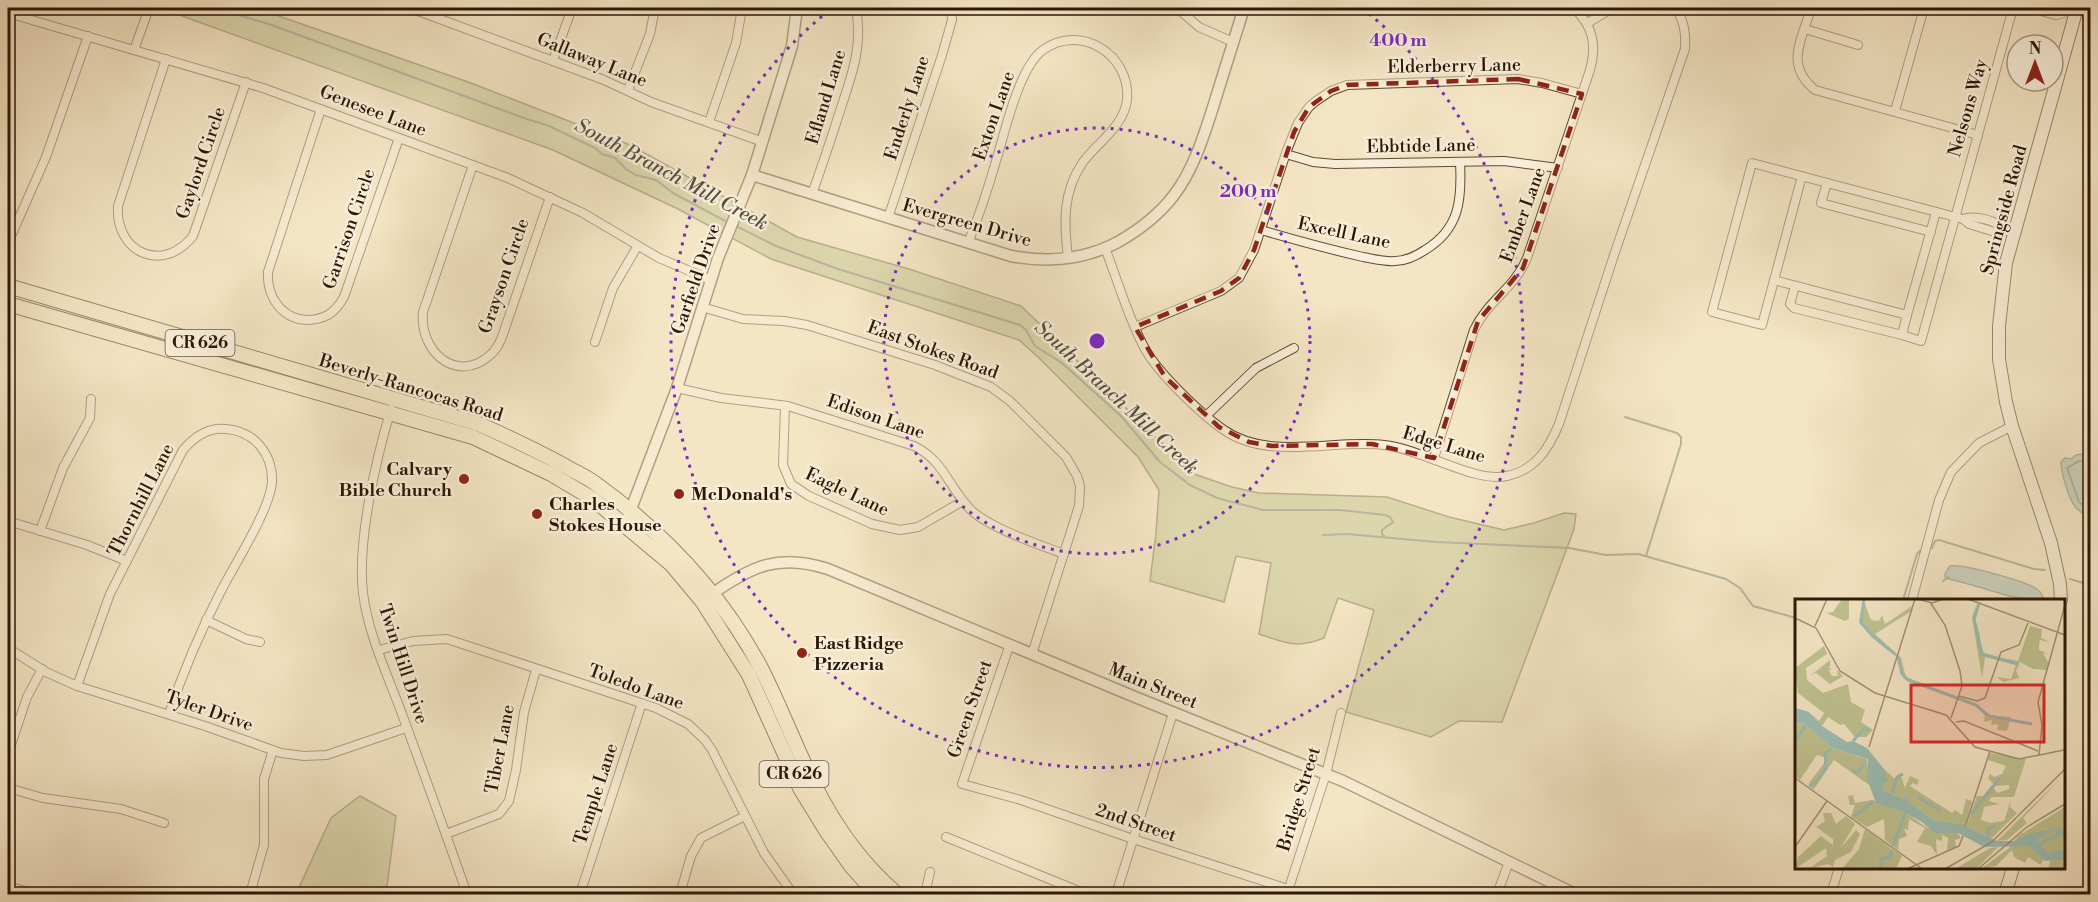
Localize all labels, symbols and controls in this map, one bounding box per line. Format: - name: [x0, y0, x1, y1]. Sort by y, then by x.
- street label: Gallaway Lane: [534, 27, 650, 93]
- text: 400 m: [1369, 29, 1427, 52]
- north arrow: [2005, 33, 2065, 93]
- text: N: [2029, 39, 2042, 59]
- street label: Efland Lane: [801, 47, 851, 147]
- street label: Enderly Lane: [879, 53, 935, 163]
- street label: Elderberry Lane: [1387, 53, 1521, 79]
- street label: Nelsons Way: [1943, 56, 1993, 160]
- street label: Exton Lane: [968, 68, 1020, 164]
- street label: Genesee Lane: [316, 80, 430, 142]
- street label: Gaylord Circle: [171, 104, 231, 222]
- water label: South Branch Mill Creek: [570, 113, 772, 237]
- street label: Ebbtide Lane: [1366, 134, 1476, 158]
- street label: Springside Road: [1976, 142, 2033, 277]
- street label: Ember Lane: [1495, 164, 1551, 266]
- street label: Garrison Circle: [318, 166, 380, 292]
- text: 200 m: [1220, 180, 1277, 203]
- street label: Evergreen Drive: [900, 194, 1034, 252]
- street label: Excell Lane: [1295, 212, 1393, 254]
- street label: Grayson Circle: [474, 215, 534, 337]
- street label: Garfield Drive: [666, 221, 726, 337]
- water label: South Branch Mill Creek: [1029, 315, 1203, 481]
- street label: East Stokes Road: [864, 316, 1002, 385]
- road number: CR 626: [166, 330, 234, 356]
- centre of rings: [1087, 331, 1107, 351]
- street label: Beverly-Rancocas Road: [315, 349, 507, 427]
- street label: Edison Lane: [824, 390, 928, 444]
- street label: Edge Lane: [1400, 422, 1488, 468]
- street label: Thornhill Lane: [103, 440, 179, 560]
- place label: Calvary Bible Church: [339, 458, 453, 502]
- street label: Eagle Lane: [801, 463, 893, 521]
- marker: Calvary Bible Church: [457, 472, 471, 486]
- place label: McDonald's: [691, 483, 792, 506]
- marker: McDonald's: [672, 487, 686, 501]
- place label: Charles Stokes House: [549, 493, 662, 537]
- marker: Charles Stokes House: [530, 507, 544, 521]
- inset map: [1795, 599, 2065, 869]
- street label: Twin Hill Drive: [373, 601, 433, 727]
- place label: East Ridge Pizzeria: [814, 632, 904, 676]
- marker: East Ridge Pizzeria: [795, 646, 809, 660]
- street label: Green Street: [942, 656, 998, 761]
- street label: Main Street: [1105, 658, 1202, 715]
- street label: Toledo Lane: [585, 659, 687, 715]
- street label: Tyler Drive: [162, 685, 256, 737]
- street label: Tiber Lane: [480, 703, 520, 795]
- street label: Temple Lane: [569, 740, 623, 848]
- street label: Bridge Street: [1272, 744, 1326, 855]
- road number: CR 626: [760, 761, 828, 787]
- street label: 2nd Street: [1093, 798, 1180, 848]

